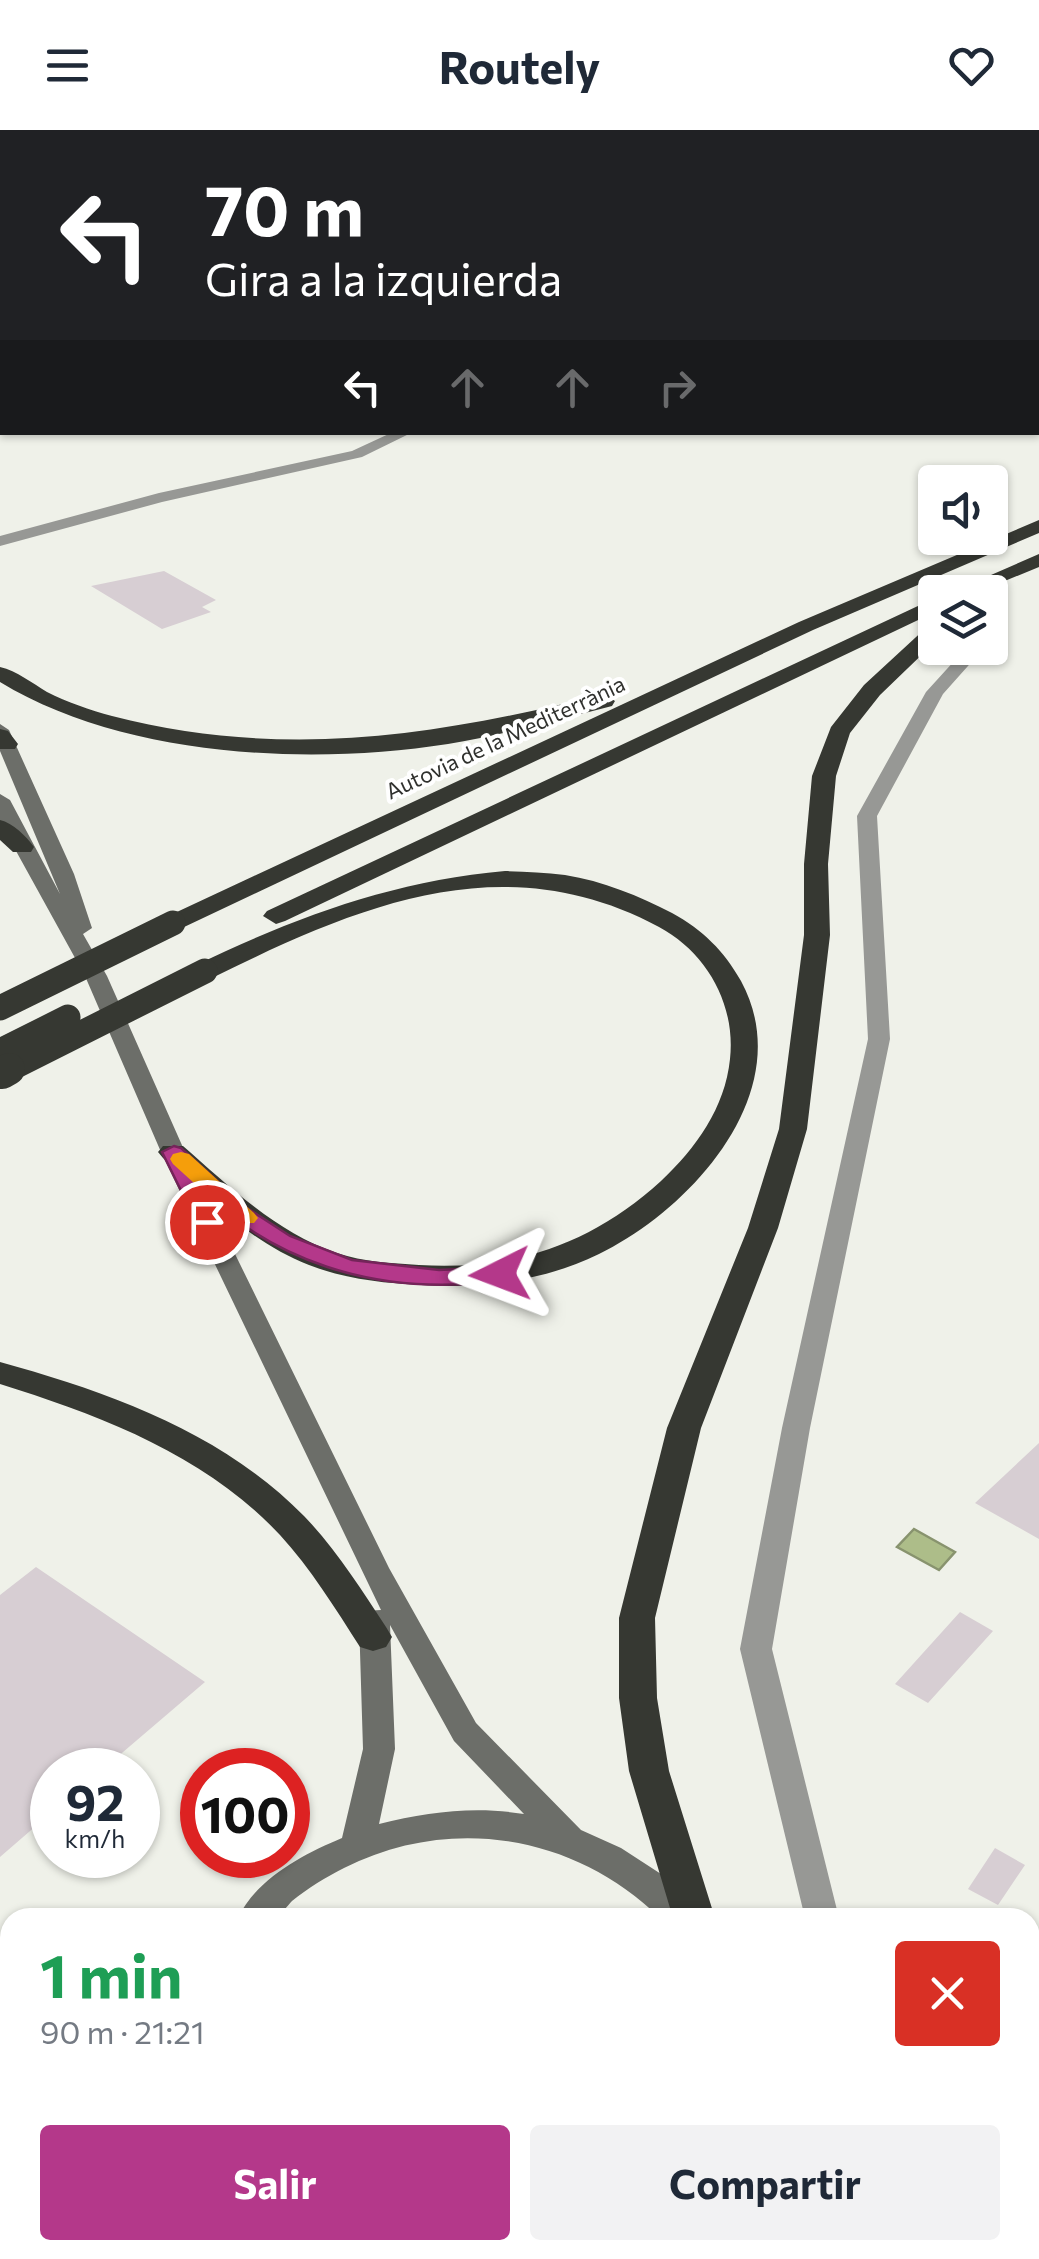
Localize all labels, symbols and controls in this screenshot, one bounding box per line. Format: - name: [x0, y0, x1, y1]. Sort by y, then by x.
- icon: menu: [40, 38, 95, 93]
- text: Routely: [439, 38, 600, 93]
- icon: heart: [944, 38, 999, 93]
- text: 70 m: [205, 165, 364, 250]
- icon: left: [40, 170, 170, 300]
- text: Gira a la izquierda: [205, 250, 562, 305]
- icon: left: [335, 360, 390, 415]
- icon: ahead: [440, 360, 495, 415]
- icon: ahead: [545, 360, 600, 415]
- icon: right: [650, 360, 705, 415]
- map controls: [918, 465, 1008, 665]
- button: sound: [918, 465, 1008, 555]
- button: layers: [918, 575, 1008, 665]
- street label: Autovia de la Mediterrània: [381, 670, 629, 804]
- pin: [165, 1180, 250, 1265]
- icon: arrive: [180, 1195, 235, 1250]
- position arrow: [448, 1222, 552, 1326]
- speed limit sign: 100: [180, 1748, 310, 1878]
- text: 92: [65, 1770, 124, 1831]
- text: km/h: [65, 1823, 125, 1853]
- text: 1 min: [40, 1937, 182, 2010]
- button: close: [895, 1941, 1000, 2046]
- text: 90 m · 21:21: [40, 2011, 205, 2051]
- button: Salir: [40, 2125, 510, 2240]
- button: Compartir: [530, 2125, 1000, 2240]

